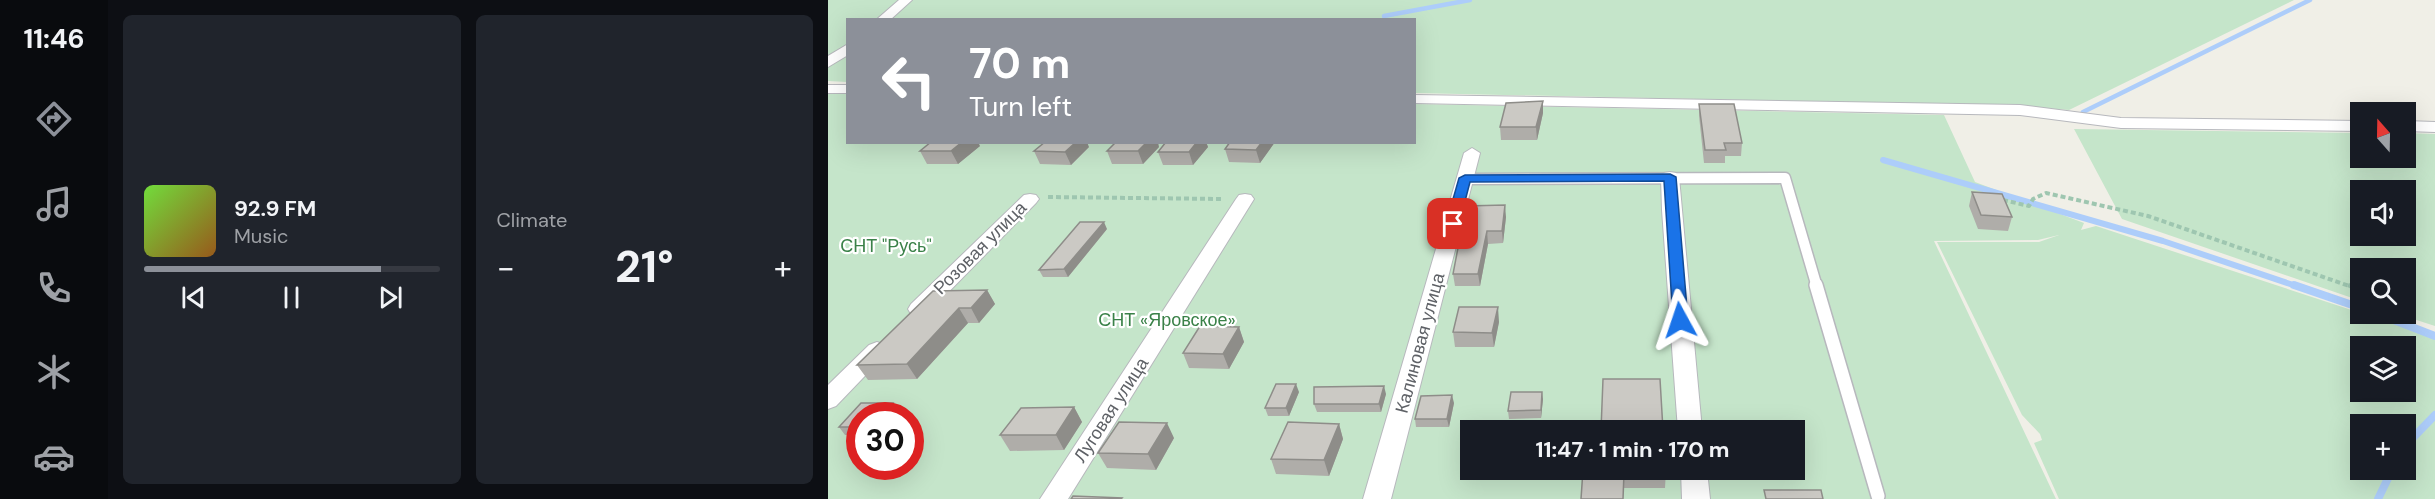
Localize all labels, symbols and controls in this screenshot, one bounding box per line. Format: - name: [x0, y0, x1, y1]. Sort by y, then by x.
- text: 11:46: [23, 21, 85, 56]
- text: 70 m: [969, 36, 1070, 91]
- icon: left: [870, 42, 948, 120]
- text: Turn left: [969, 89, 1072, 124]
- icon: directions: [33, 98, 75, 140]
- north arrow: [2350, 102, 2416, 168]
- map controls: [2350, 102, 2416, 480]
- button: sound: [2350, 180, 2416, 246]
- icon: music: [33, 183, 75, 225]
- text: 92.9 FM: [234, 194, 316, 223]
- street label: Розовая улица: [928, 196, 1032, 300]
- pin: [1427, 198, 1478, 249]
- text: Climate: [497, 207, 567, 233]
- icon: arrive: [1436, 207, 1469, 240]
- text: Music: [234, 223, 289, 249]
- park label: СНТ "Русь": [840, 234, 932, 258]
- text: 21°: [615, 237, 674, 296]
- text: −: [497, 246, 515, 289]
- text: +: [774, 246, 792, 289]
- button: search: [2350, 258, 2416, 324]
- icon: phone: [33, 267, 75, 309]
- street label: Калиновая улица: [1390, 269, 1451, 416]
- icon: previous: [177, 281, 210, 314]
- icon: pause: [275, 281, 308, 314]
- icon: next: [374, 281, 407, 314]
- position arrow: [1648, 288, 1712, 352]
- park label: СНТ «Яровское»: [1098, 308, 1236, 332]
- button: layers: [2350, 336, 2416, 402]
- icon: climate: [33, 351, 75, 393]
- street label: Луговая улица: [1068, 352, 1154, 467]
- speed limit sign: 30: [846, 402, 924, 480]
- button: +: [2350, 414, 2416, 480]
- text: 11:47 · 1 min · 170 m: [1535, 435, 1730, 464]
- icon: car: [33, 436, 75, 478]

